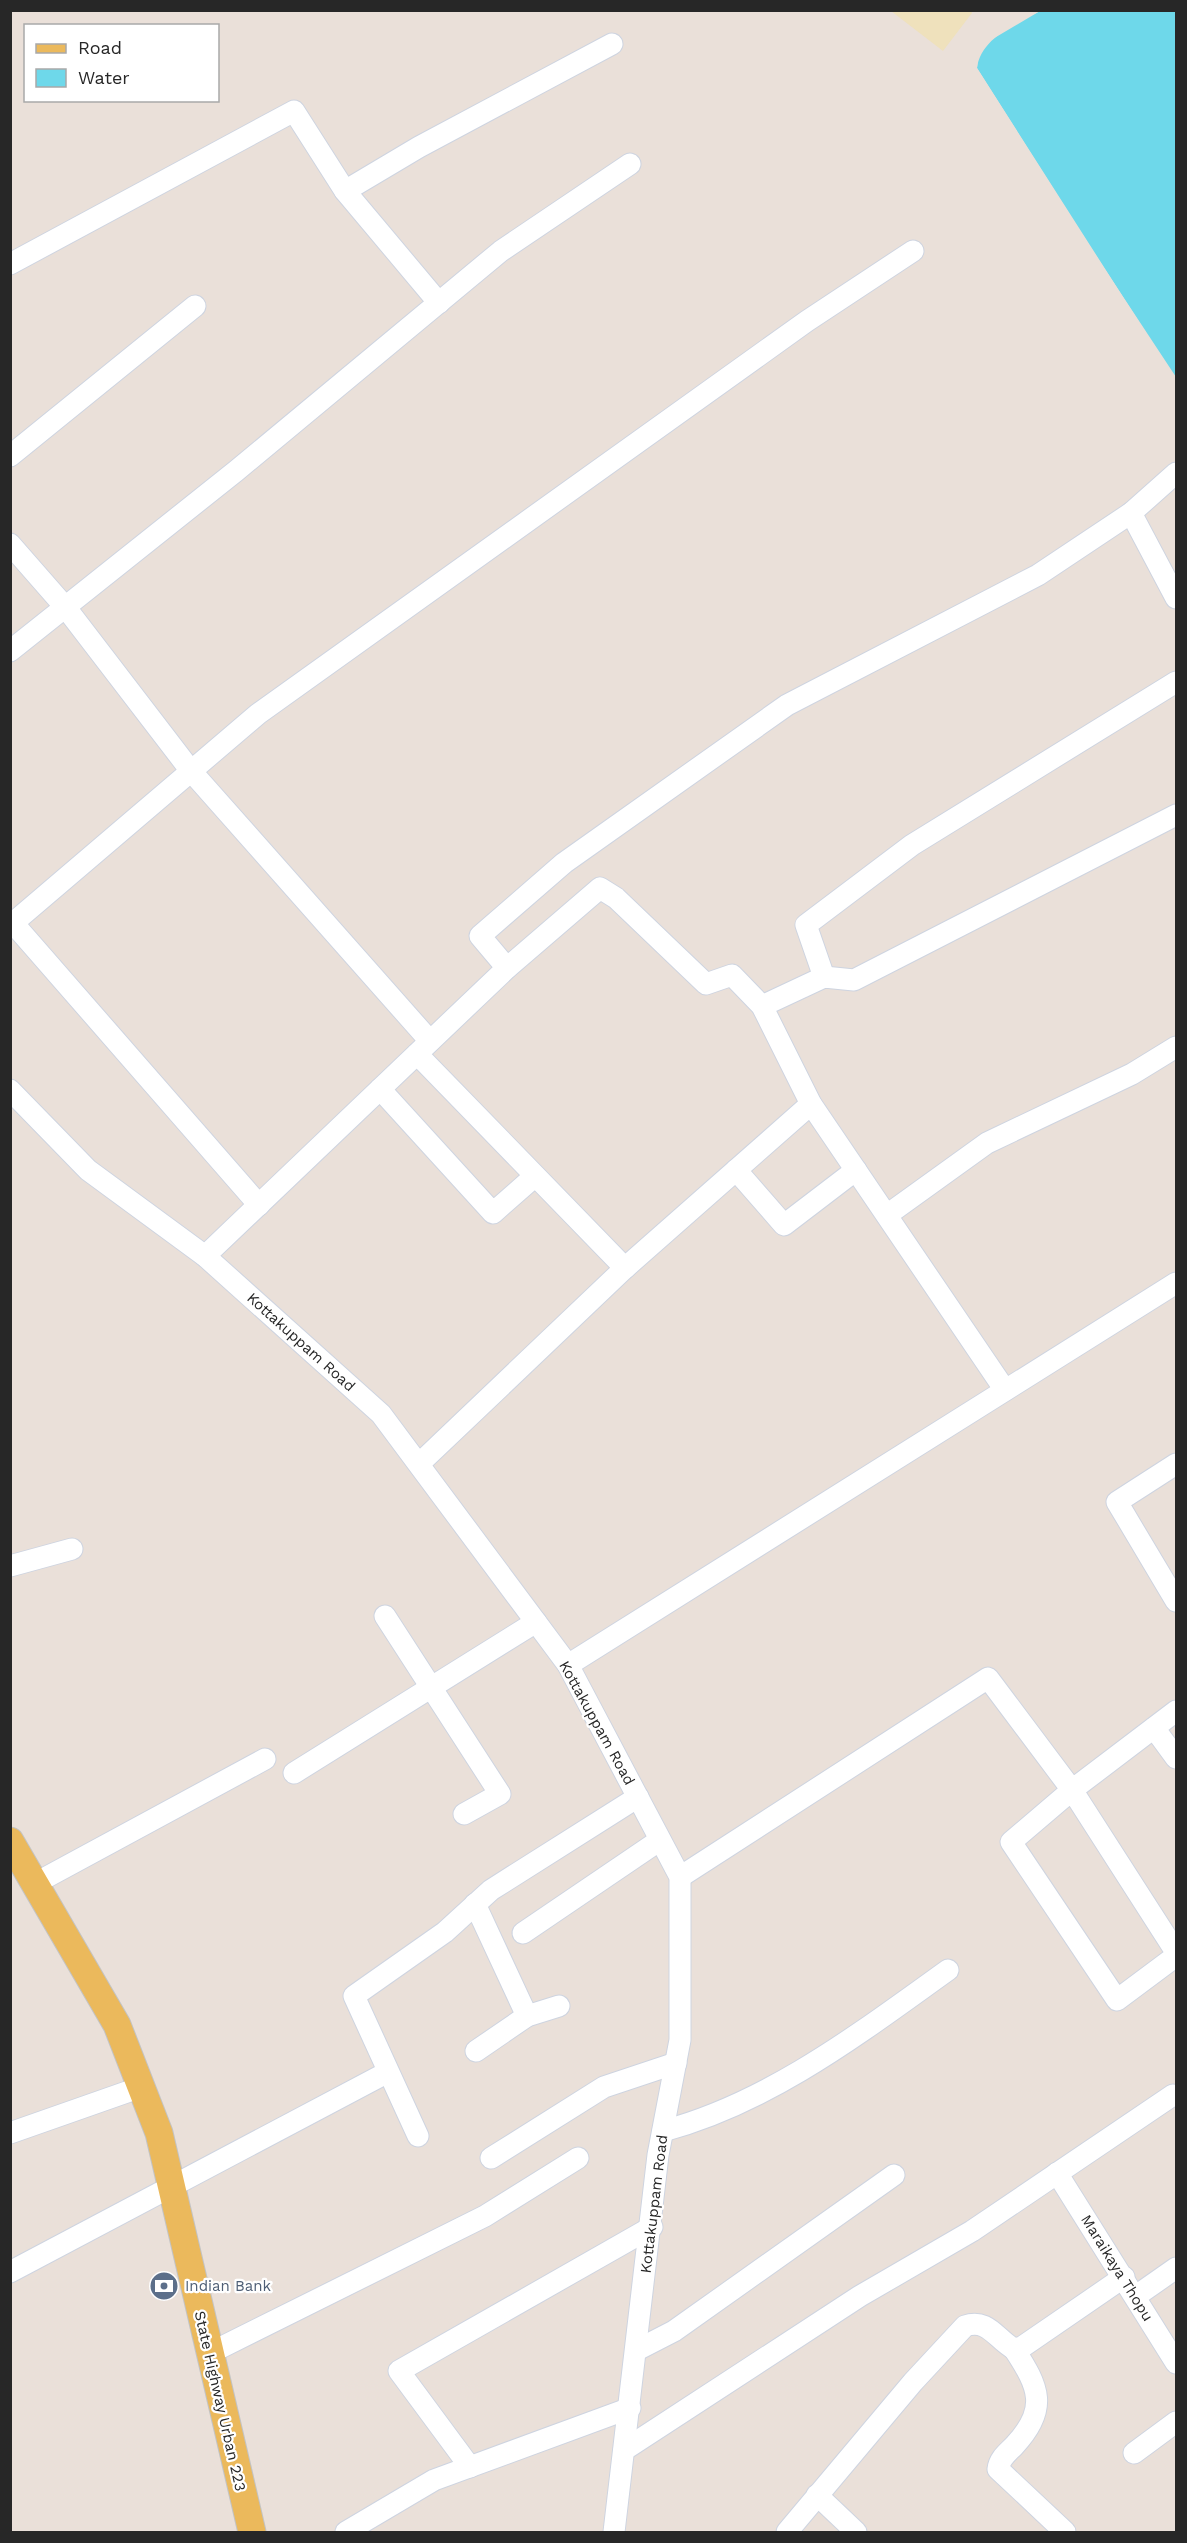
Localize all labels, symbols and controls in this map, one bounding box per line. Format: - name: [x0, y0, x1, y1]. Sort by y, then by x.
- legend: [24, 24, 219, 102]
- text: Road: [78, 37, 122, 58]
- text: Water: [78, 67, 130, 88]
- street label: Kottakuppam Road: [243, 1289, 359, 1395]
- street label: Kottakuppam Road: [555, 1658, 639, 1788]
- street label: Kottakuppam Road: [637, 2134, 671, 2274]
- street label: Maraikaya Thopu: [1077, 2211, 1157, 2325]
- bank icon: Indian Bank: [148, 2270, 180, 2302]
- place label: Indian Bank: [185, 2277, 272, 2295]
- street label: State Highway Urban 223: [190, 2309, 250, 2493]

